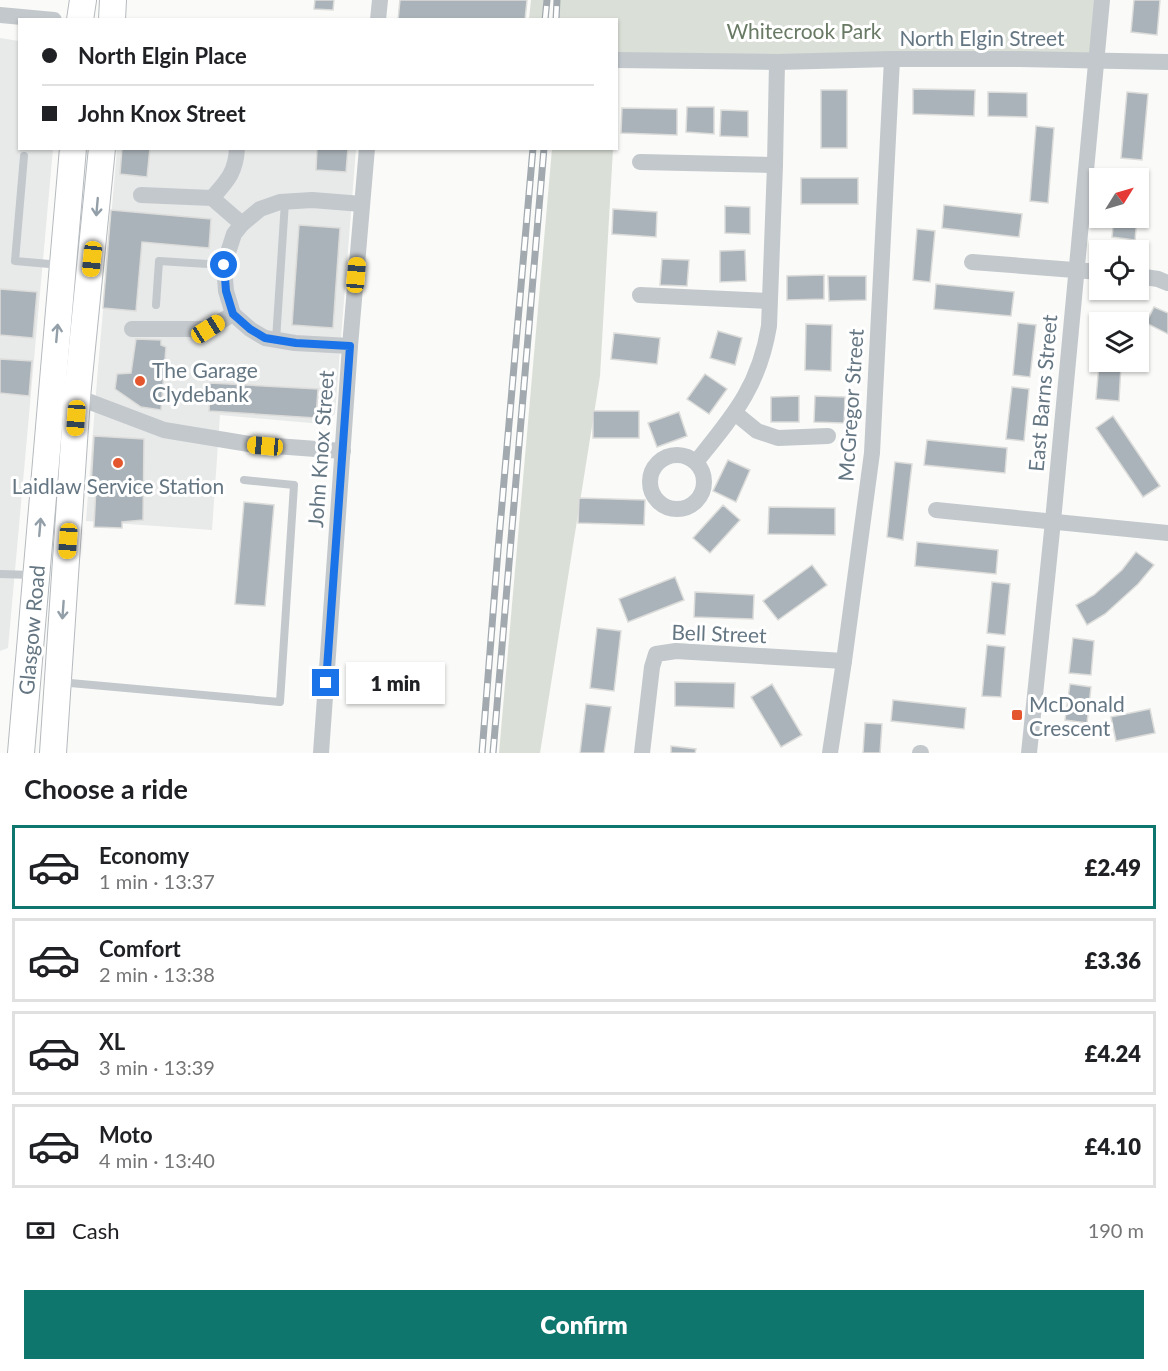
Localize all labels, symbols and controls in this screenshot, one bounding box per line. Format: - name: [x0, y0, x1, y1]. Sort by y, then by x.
- park label: Whitecrook Park: [726, 18, 882, 43]
- street label: North Elgin Street: [899, 25, 1065, 50]
- text: North Elgin Place: [78, 42, 247, 69]
- text: John Knox Street: [78, 100, 246, 127]
- north arrow: [1089, 168, 1149, 228]
- map controls: [1089, 168, 1149, 372]
- one-way arrow: [91, 196, 102, 216]
- car: [81, 240, 103, 278]
- button: locate: [1089, 240, 1149, 300]
- route start: [210, 251, 237, 278]
- car: [345, 256, 367, 294]
- car: [188, 312, 228, 346]
- button: layers: [1089, 312, 1149, 372]
- street label: East Barns Street: [1023, 313, 1061, 472]
- one-way arrow: [52, 324, 63, 344]
- street label: McGregor Street: [832, 327, 868, 482]
- place label: The Garage Clydebank: [152, 357, 258, 406]
- street label: John Knox Street: [302, 369, 338, 528]
- marker: The Garage Clydebank: [133, 374, 147, 388]
- car: [66, 399, 86, 437]
- car: [246, 435, 284, 457]
- marker: Laidlaw Service Station: [111, 456, 125, 470]
- place label: Laidlaw Service Station: [12, 473, 224, 498]
- one-way arrow: [35, 518, 46, 538]
- car: [58, 522, 78, 560]
- street label: Glasgow Road: [13, 564, 49, 696]
- one-way arrow: [57, 600, 68, 620]
- street label: Bell Street: [671, 619, 767, 647]
- callout: 1 min: [347, 662, 446, 704]
- route end: [312, 669, 339, 696]
- text: 1 min: [371, 671, 420, 695]
- place label: McDonald Crescent: [1029, 691, 1125, 740]
- marker: McDonald Crescent: [1010, 708, 1024, 722]
- text: Choose a ride: [24, 772, 188, 805]
- icon: car: [27, 840, 81, 894]
- text: Economy: [99, 842, 189, 869]
- text: £2.49: [1085, 854, 1141, 881]
- text: 1 min · 13:37: [99, 869, 215, 893]
- icon: car: [27, 933, 81, 987]
- text: Comfort: [99, 935, 181, 962]
- text: £3.36: [1085, 947, 1141, 974]
- text: 2 min · 13:38: [99, 962, 215, 986]
- icon: car: [27, 1026, 81, 1080]
- text: XL: [99, 1028, 125, 1055]
- text: £4.24: [1085, 1040, 1141, 1067]
- text: 3 min · 13:39: [99, 1055, 215, 1079]
- icon: car: [27, 1119, 81, 1173]
- text: Moto: [99, 1121, 153, 1148]
- text: £4.10: [1085, 1133, 1141, 1160]
- text: 4 min · 13:40: [99, 1148, 215, 1172]
- icon: cash: [24, 1214, 57, 1247]
- text: Cash: [72, 1217, 119, 1244]
- text: 190 m: [1088, 1218, 1144, 1242]
- button: Confirm: [24, 1290, 1144, 1359]

